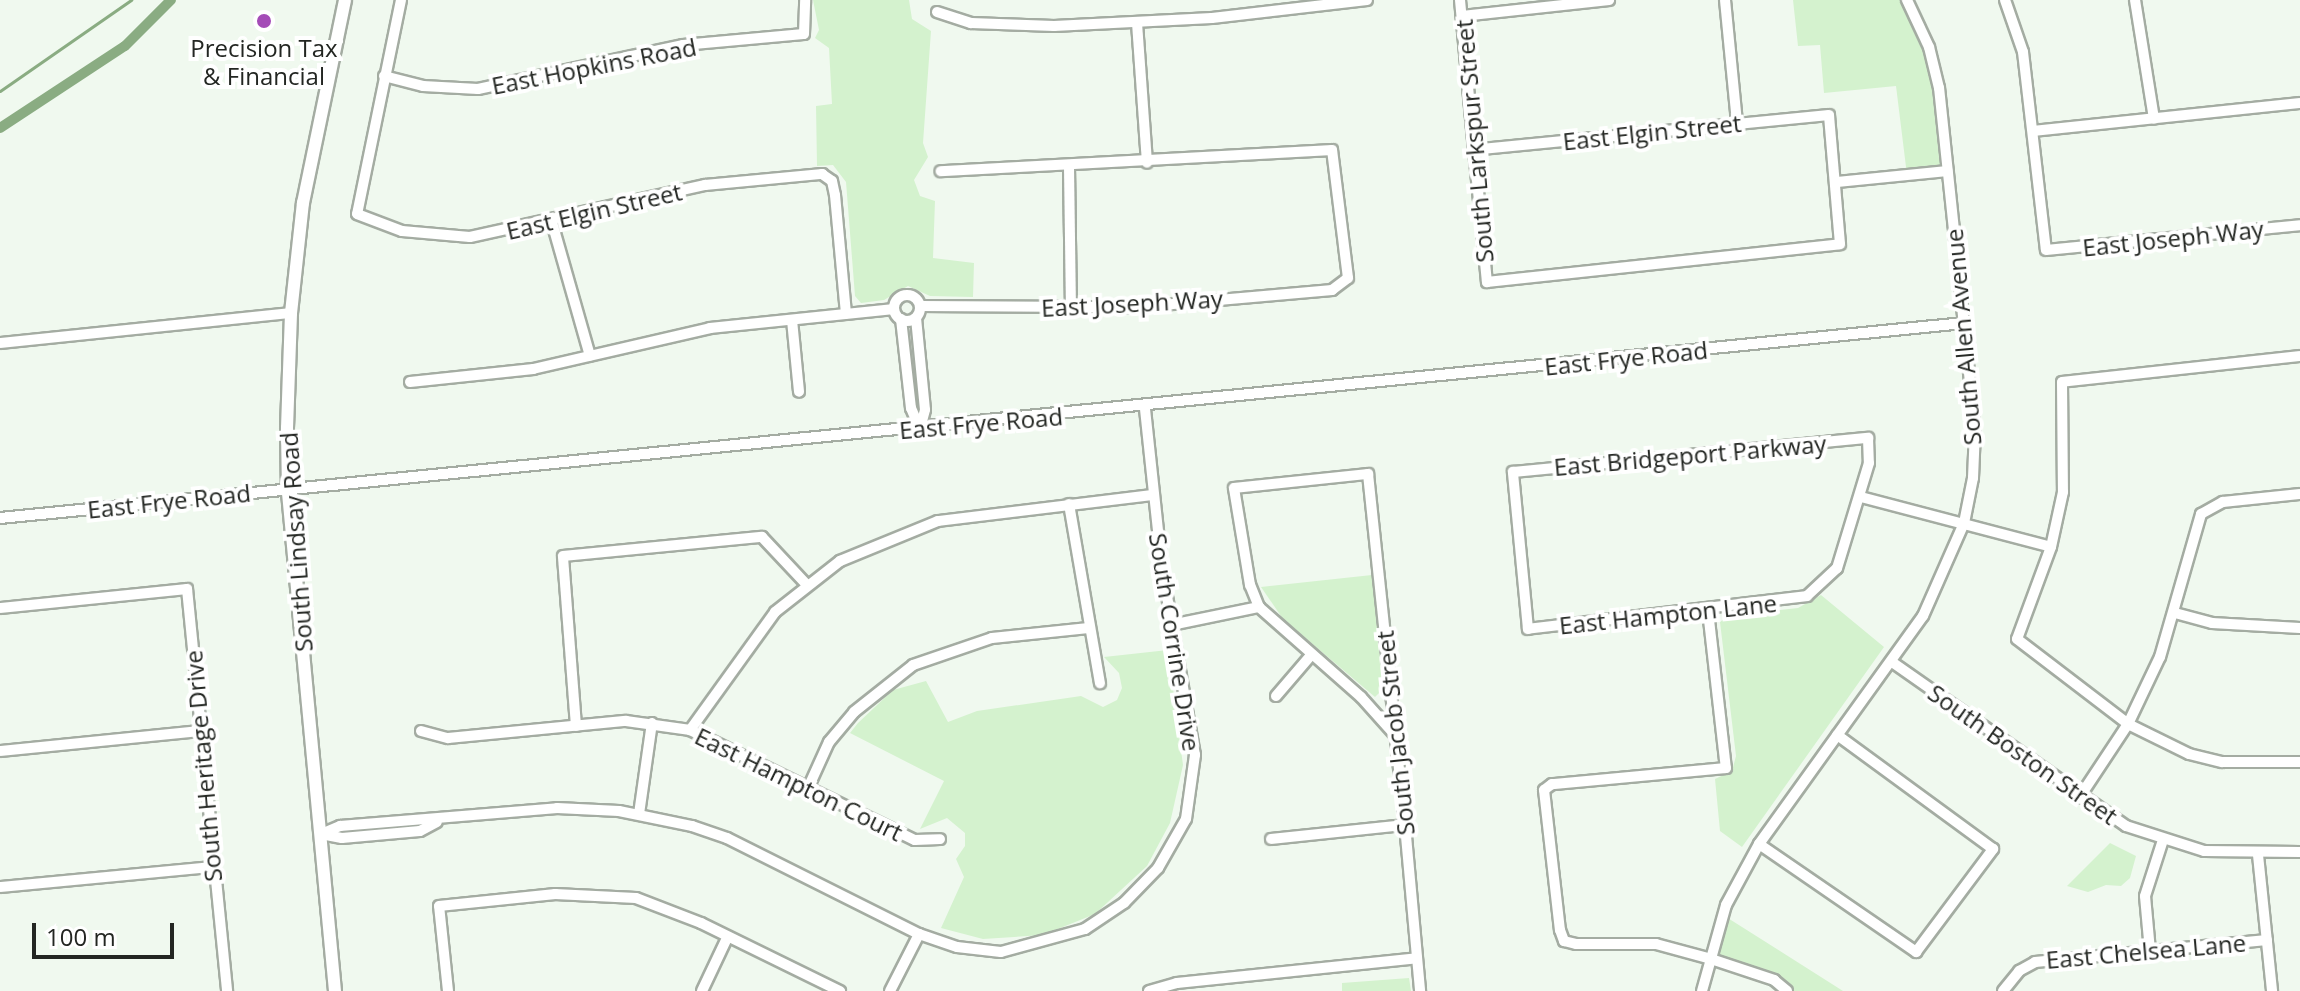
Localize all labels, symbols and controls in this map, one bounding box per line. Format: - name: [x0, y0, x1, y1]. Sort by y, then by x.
- marker: Precision Tax & Financial: [255, 12, 273, 30]
- street label: South Larkspur Street: [1449, 18, 1499, 264]
- street label: East Hopkins Road: [489, 32, 699, 100]
- place label: Precision Tax & Financial: [190, 34, 338, 90]
- street label: East Elgin Street: [1561, 108, 1743, 156]
- street label: East Elgin Street: [503, 177, 685, 245]
- street label: East Joseph Way: [2081, 214, 2265, 262]
- street label: South Allen Avenue: [1939, 228, 1987, 446]
- street label: East Joseph Way: [1040, 284, 1224, 322]
- street label: East Frye Road: [1543, 335, 1709, 381]
- street label: East Frye Road: [898, 402, 1064, 444]
- street label: East Bridgeport Parkway: [1553, 429, 1827, 481]
- street label: South Lindsay Road: [274, 431, 318, 653]
- street label: East Frye Road: [86, 478, 252, 524]
- street label: South Corrine Drive: [1144, 531, 1206, 753]
- street label: East Hampton Lane: [1558, 588, 1778, 640]
- street label: South Jacob Street: [1370, 629, 1420, 837]
- street label: South Heritage Drive: [179, 649, 227, 883]
- street label: South Boston Street: [1923, 678, 2123, 830]
- street label: East Hampton Court: [690, 721, 908, 847]
- scale bar: [36, 907, 178, 957]
- text: 100 m: [46, 920, 116, 953]
- street label: East Chelsea Lane: [2045, 928, 2247, 974]

